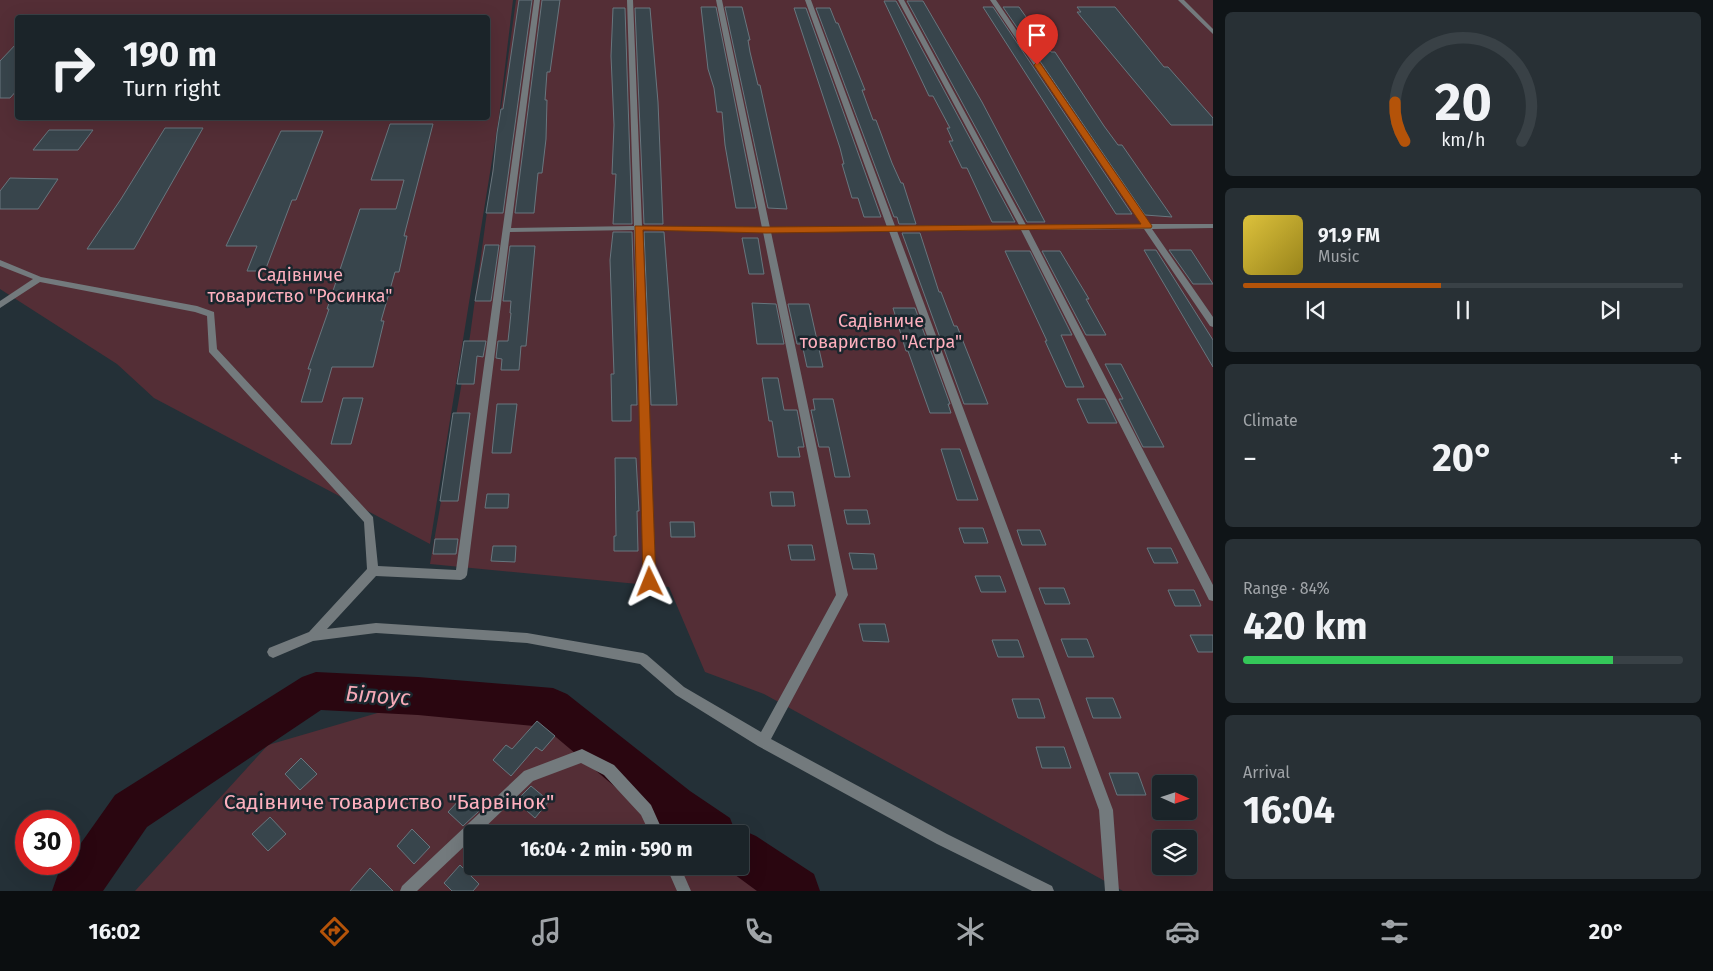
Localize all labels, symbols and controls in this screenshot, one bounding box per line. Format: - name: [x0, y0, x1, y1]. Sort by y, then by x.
- pin: [1016, 14, 1058, 65]
- icon: arrive: [1023, 21, 1051, 49]
- text: 190 m: [123, 33, 217, 75]
- icon: right: [40, 35, 105, 100]
- text: 20: [1434, 71, 1492, 134]
- text: Turn right: [123, 75, 220, 102]
- text: km/h: [1441, 129, 1485, 151]
- text: 91.9 FM: [1318, 224, 1380, 247]
- text: Music: [1318, 247, 1359, 266]
- park label: Садівниче товариство "Росинка": [207, 264, 393, 307]
- icon: previous: [1302, 296, 1330, 324]
- icon: pause: [1449, 296, 1477, 324]
- icon: next: [1596, 296, 1624, 324]
- park label: Садівниче товариство "Астра": [800, 310, 962, 353]
- text: Climate: [1243, 411, 1298, 430]
- text: 20°: [1432, 435, 1494, 481]
- text: −: [1243, 442, 1257, 475]
- text: +: [1669, 442, 1683, 475]
- position arrow: [623, 555, 675, 607]
- text: Range · 84%: [1243, 579, 1330, 598]
- text: 420 km: [1243, 603, 1368, 649]
- water label: Білоус: [345, 680, 412, 711]
- text: Arrival: [1243, 763, 1290, 782]
- north arrow: [1152, 775, 1198, 820]
- map controls: [1152, 775, 1197, 875]
- text: 16:04: [1243, 787, 1335, 833]
- park label: Садівниче товариство "Барвінок": [224, 789, 554, 815]
- speed limit sign: 30: [15, 810, 80, 875]
- button: layers: [1152, 830, 1197, 875]
- text: 16:04 · 2 min · 590 m: [521, 838, 693, 861]
- icon: directions: [317, 914, 352, 949]
- icon: music: [529, 914, 564, 949]
- icon: phone: [741, 914, 776, 949]
- icon: climate: [953, 914, 988, 949]
- icon: car: [1165, 914, 1200, 949]
- icon: filters: [1377, 914, 1412, 949]
- text: 16:02: [88, 918, 140, 945]
- text: 20°: [1589, 918, 1625, 945]

